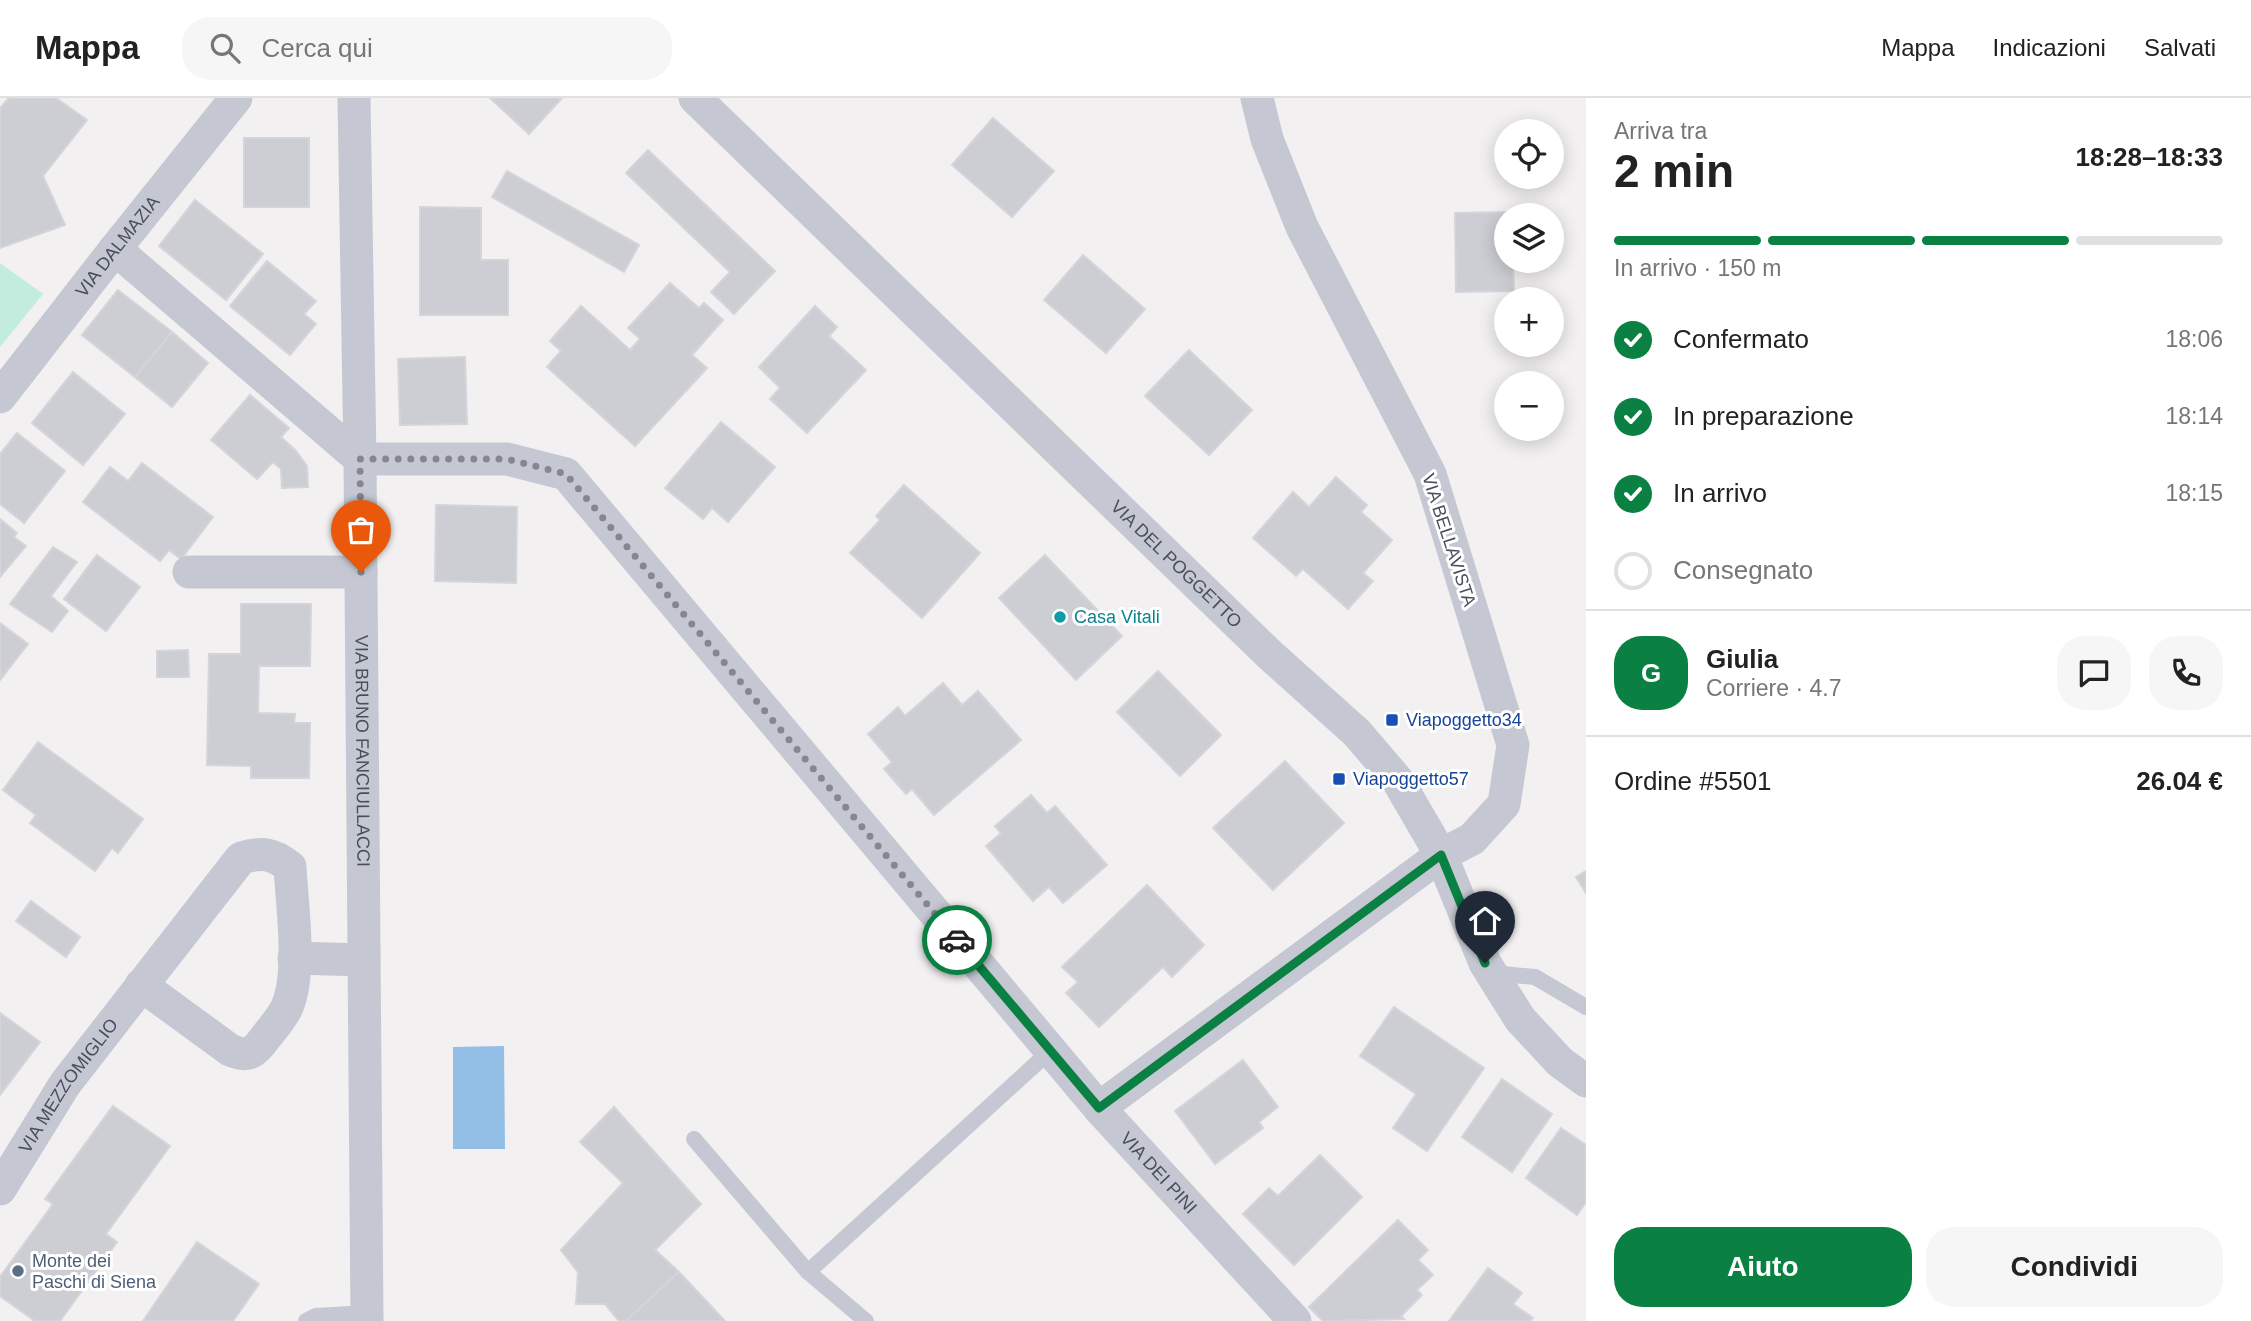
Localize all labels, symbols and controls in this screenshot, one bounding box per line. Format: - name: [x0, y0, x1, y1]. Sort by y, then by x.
- search box: [182, 17, 672, 80]
- text: Mappa: [35, 29, 140, 66]
- icon: search: [206, 29, 244, 67]
- text: Cerca qui: [262, 33, 373, 63]
- text: Mappa: [1881, 34, 1955, 61]
- text: Indicazioni: [1993, 34, 2106, 61]
- text: Salvati: [2144, 34, 2216, 61]
- text: Arriva tra: [1614, 118, 1707, 144]
- map controls: [1494, 119, 1564, 441]
- button: locate: [1494, 119, 1564, 189]
- text: 18:28–18:33: [2076, 142, 2223, 172]
- text: 2 min: [1614, 145, 1734, 197]
- street label: VIA DALMAZIA: [72, 192, 164, 301]
- button: layers: [1494, 203, 1564, 273]
- text: In arrivo · 150 m: [1614, 255, 1781, 281]
- button: +: [1494, 287, 1564, 357]
- icon: check: [1614, 321, 1652, 359]
- text: Confermato: [1673, 324, 1809, 354]
- text: 18:06: [2165, 326, 2223, 352]
- button: −: [1494, 371, 1564, 441]
- icon: check: [1614, 398, 1652, 436]
- text: In preparazione: [1673, 401, 1854, 431]
- text: 18:14: [2165, 403, 2223, 429]
- street label: VIA BELLAVISTA: [1418, 471, 1480, 609]
- icon: check: [1614, 475, 1652, 513]
- text: In arrivo: [1673, 478, 1767, 508]
- text: 18:15: [2165, 480, 2223, 506]
- street label: VIA DEL POGGETTO: [1107, 496, 1246, 632]
- pin: [331, 500, 391, 572]
- icon: bag: [342, 511, 380, 549]
- text: Consegnato: [1673, 555, 1813, 585]
- place label: Casa Vitali: [1074, 607, 1160, 627]
- marker: Casa Vitali: [1052, 609, 1068, 625]
- street label: VIA BRUNO FANCIULLACCI: [351, 635, 373, 867]
- button: chat: [2057, 636, 2131, 710]
- button: phone: [2149, 636, 2223, 710]
- text: Giulia: [1706, 644, 1778, 674]
- text: G: [1641, 658, 1661, 688]
- text: Corriere · 4.7: [1706, 675, 1841, 701]
- place label: Viapoggetto34: [1406, 710, 1522, 730]
- marker: Viapoggetto34: [1384, 712, 1400, 728]
- text: Ordine #5501: [1614, 766, 1772, 796]
- text: 26.04 €: [2136, 766, 2223, 796]
- place label: Viapoggetto57: [1353, 769, 1469, 789]
- marker: Viapoggetto57: [1331, 771, 1347, 787]
- pin: [1455, 891, 1515, 963]
- icon: home: [1466, 902, 1504, 940]
- courier: [922, 905, 992, 975]
- icon: car: [938, 921, 976, 959]
- street label: VIA MEZZOMIGLIO: [15, 1015, 122, 1156]
- street label: VIA DEI PINI: [1116, 1128, 1201, 1218]
- button: Aiuto: [1614, 1227, 1912, 1307]
- button: Condividi: [1926, 1227, 2223, 1307]
- place label: Monte dei Paschi di Siena: [32, 1251, 157, 1292]
- marker: Monte dei Paschi di Siena: [10, 1263, 26, 1279]

